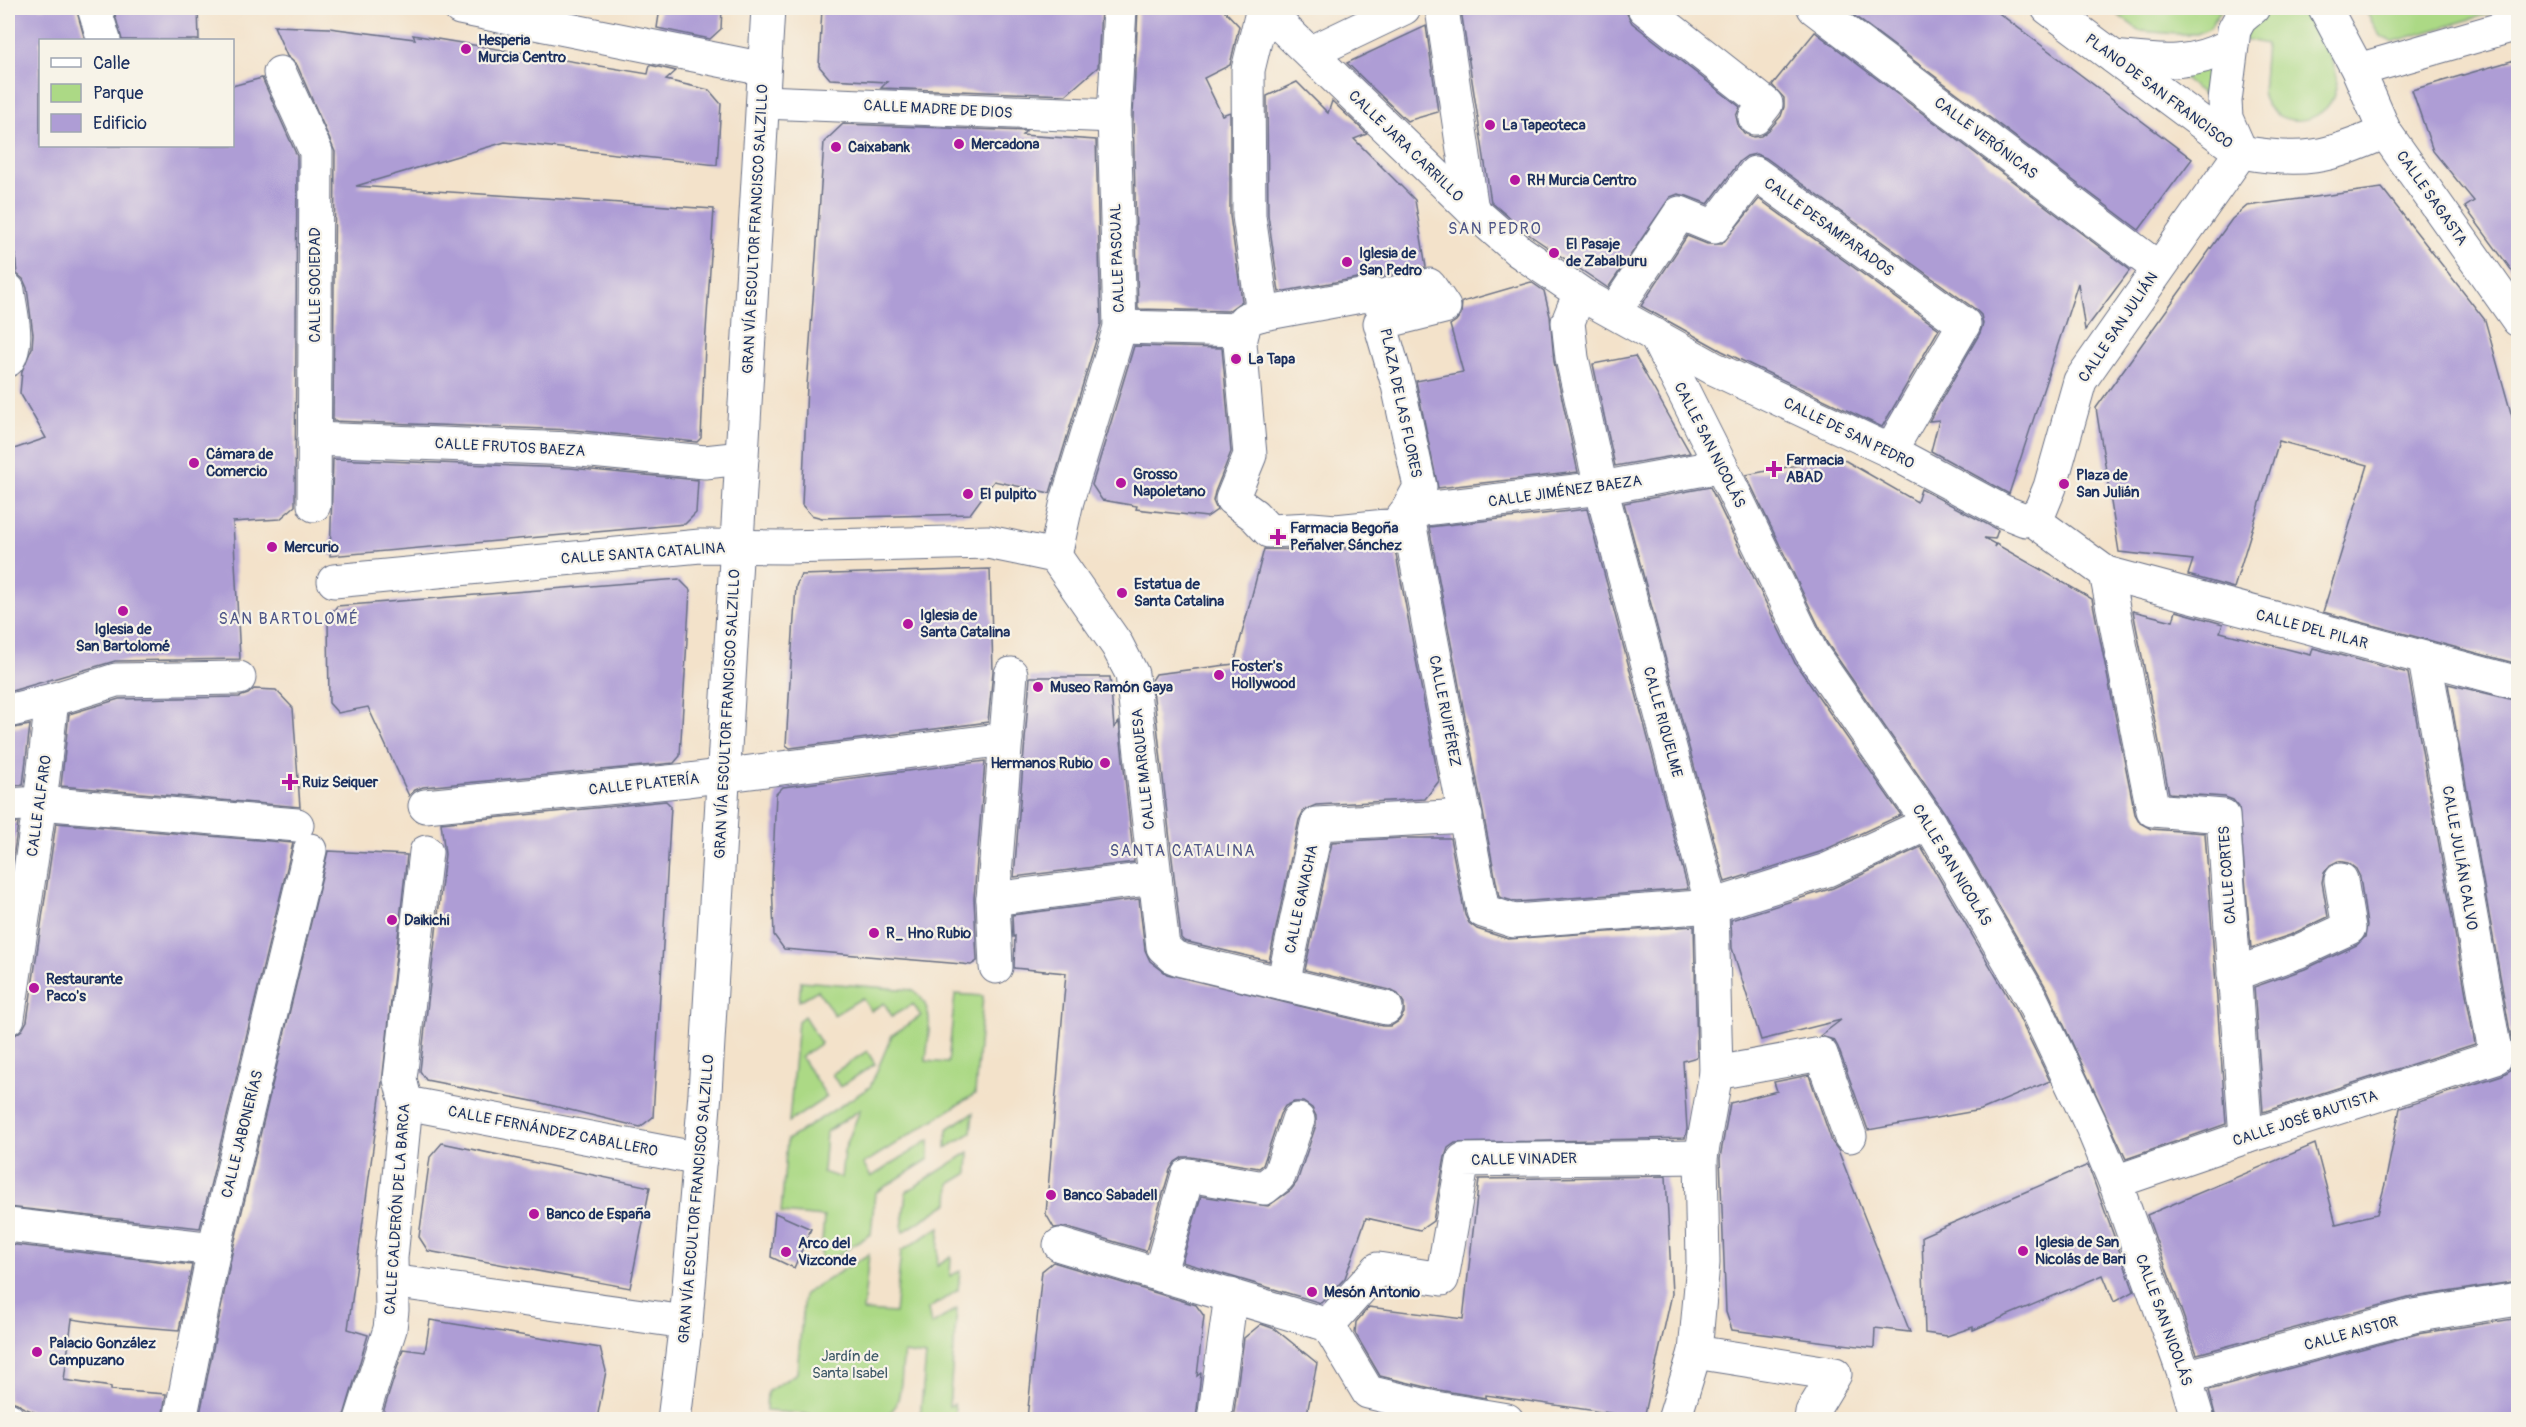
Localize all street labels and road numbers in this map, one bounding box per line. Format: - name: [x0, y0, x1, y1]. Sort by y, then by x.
- street label: PLANO DE SAN FRANCISCO: [2081, 30, 2236, 153]
- street label: GRAN VÍA ESCULTOR FRANCISCO SALZILLO: [738, 84, 773, 374]
- street label: CALLE JARA CARRILLO: [1344, 87, 1467, 206]
- street label: CALLE VERÓNICAS: [1930, 93, 2041, 184]
- street label: CALLE MADRE DE DIOS: [863, 96, 1013, 123]
- street label: CALLE SAGASTA: [2392, 147, 2471, 250]
- street label: CALLE DESAMPARADOS: [1760, 174, 1897, 281]
- street label: CALLE PASCUAL: [1106, 203, 1129, 313]
- street label: CALLE SOCIEDAD: [306, 227, 325, 343]
- street label: CALLE SAN JULIÁN: [2075, 269, 2162, 386]
- street label: PLAZA DE LAS FLORES: [1375, 326, 1426, 480]
- street label: CALLE SAN NICOLÁS: [1670, 379, 1750, 511]
- street label: CALLE DE SAN PEDRO: [1780, 394, 1917, 473]
- street label: CALLE FRUTOS BAEZA: [434, 434, 586, 461]
- street label: CALLE JIMÉNEZ BAEZA: [1487, 471, 1643, 512]
- street label: CALLE SANTA CATALINA: [560, 538, 726, 569]
- street label: GRAN VÍA ESCULTOR FRANCISCO SALZILLO: [710, 569, 745, 859]
- street label: CALLE DEL PILAR: [2254, 605, 2370, 654]
- street label: CALLE RUIPÉREZ: [1424, 654, 1465, 768]
- street label: CALLE RIQUELME: [1639, 665, 1686, 780]
- street label: CALLE MARQUESA: [1128, 707, 1159, 830]
- street label: CALLE ALFARO: [23, 754, 56, 858]
- street label: CALLE PLATERÍA: [588, 769, 701, 800]
- street label: CALLE JULIÁN CALVO: [2437, 784, 2482, 932]
- street label: CALLE SAN NICOLÁS: [1908, 801, 1995, 930]
- street label: CALLE CORTES: [2215, 825, 2240, 925]
- street label: CALLE GAVACHA: [1281, 843, 1322, 955]
- street label: GRAN VÍA ESCULTOR FRANCISCO SALZILLO: [674, 1054, 719, 1344]
- street label: CALLE JABONERÍAS: [217, 1068, 268, 1200]
- street label: CALLE JOSÉ BAUTISTA: [2230, 1086, 2380, 1151]
- street label: CALLE FERNÁNDEZ CABALLERO: [446, 1102, 659, 1161]
- street label: CALLE CALDERÓN DE LA BARCA: [381, 1103, 414, 1315]
- street label: CALLE VINADER: [1471, 1149, 1577, 1170]
- street label: CALLE SAN NICOLÁS: [2131, 1252, 2196, 1389]
- street label: CALLE AISTOR: [2302, 1312, 2400, 1355]

